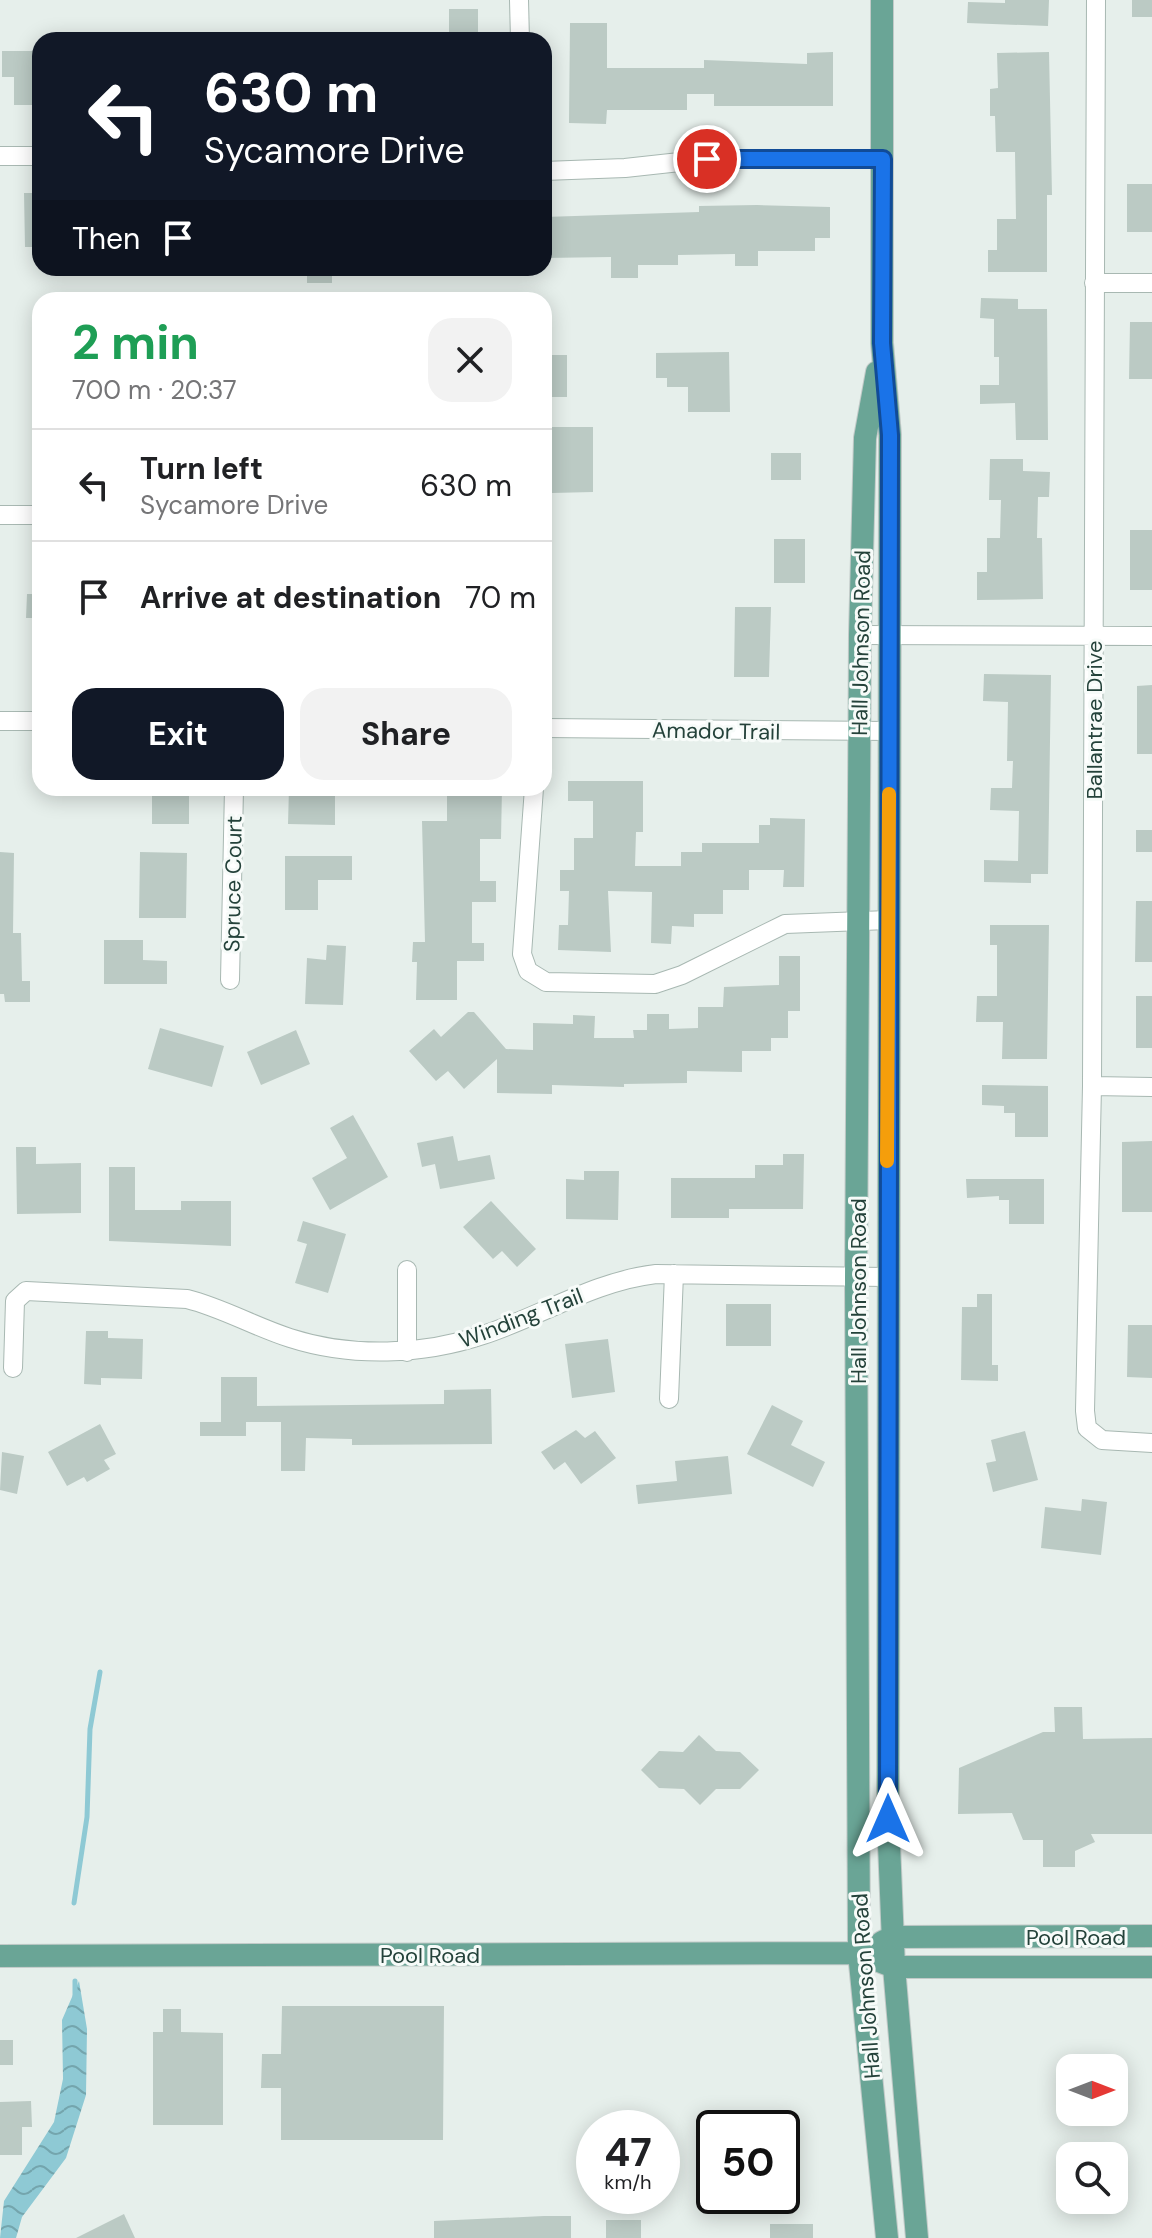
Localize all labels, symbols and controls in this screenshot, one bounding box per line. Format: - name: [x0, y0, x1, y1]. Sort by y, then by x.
- text: 630 m: [204, 56, 379, 129]
- icon: left: [72, 64, 176, 168]
- pin: [673, 125, 741, 193]
- text: Sycamore Drive: [204, 127, 465, 174]
- icon: arrive: [685, 137, 729, 181]
- icon: arrive: [156, 216, 200, 260]
- text: Then: [72, 219, 140, 258]
- text: 2 min: [72, 311, 199, 374]
- button: close: [428, 318, 512, 402]
- text: 700 m · 20:37: [72, 373, 237, 407]
- text: Turn left: [140, 449, 263, 488]
- icon: left: [72, 463, 116, 507]
- text: 630 m: [420, 466, 512, 505]
- text: Sycamore Drive: [140, 488, 328, 522]
- street label: Hall Johnson Road: [845, 550, 877, 736]
- icon: arrive: [72, 575, 116, 619]
- text: Arrive at destination: [140, 578, 441, 617]
- text: 70 m: [465, 578, 536, 617]
- street label: Ballantrae Drive: [1080, 641, 1109, 799]
- button: Exit: [72, 688, 284, 780]
- button: Share: [300, 688, 512, 780]
- street label: Amador Trail: [652, 715, 780, 747]
- street label: Spruce Court: [217, 816, 249, 952]
- street label: Hall Johnson Road: [844, 1198, 873, 1384]
- street label: Winding Trail: [455, 1281, 587, 1355]
- position arrow: [846, 1777, 930, 1861]
- street label: Hall Johnson Road: [845, 1892, 887, 2080]
- street label: Pool Road: [1026, 1923, 1126, 1952]
- street label: Pool Road: [380, 1941, 480, 1970]
- north arrow: [1056, 2054, 1128, 2126]
- map controls: [1056, 2054, 1128, 2214]
- speed limit sign: 50: [696, 2110, 800, 2214]
- text: 47: [604, 2126, 652, 2178]
- button: search: [1056, 2142, 1128, 2214]
- text: km/h: [604, 2169, 652, 2195]

